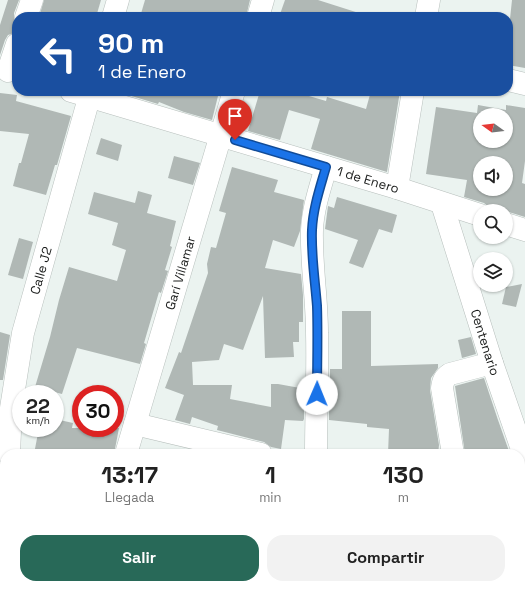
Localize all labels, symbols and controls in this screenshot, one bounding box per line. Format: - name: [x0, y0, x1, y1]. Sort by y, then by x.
- text: 90 m: [98, 25, 164, 61]
- icon: left: [32, 28, 84, 80]
- text: 1 de Enero: [98, 60, 186, 83]
- pin: [218, 99, 252, 140]
- icon: arrive: [224, 105, 246, 127]
- north arrow: [473, 108, 513, 148]
- map controls: [473, 108, 513, 292]
- button: sound: [473, 156, 513, 196]
- street label: 1 de Enero: [335, 163, 401, 197]
- button: search: [473, 204, 513, 244]
- street label: Garí Villamar: [161, 234, 199, 312]
- street label: Calle J2: [26, 245, 56, 296]
- button: layers: [473, 252, 513, 292]
- street label: Centenario: [467, 307, 504, 378]
- position arrow: [296, 373, 338, 415]
- speed limit sign: 30: [72, 385, 124, 437]
- text: 22: [26, 393, 50, 419]
- text: km/h: [26, 414, 50, 427]
- text: 13:17: [101, 459, 158, 490]
- text: 1: [265, 459, 276, 490]
- text: 130: [383, 459, 424, 490]
- text: Llegada: [105, 489, 154, 506]
- text: min: [259, 489, 282, 506]
- text: m: [398, 489, 409, 506]
- button: Salir: [20, 535, 259, 581]
- button: Compartir: [267, 535, 505, 581]

